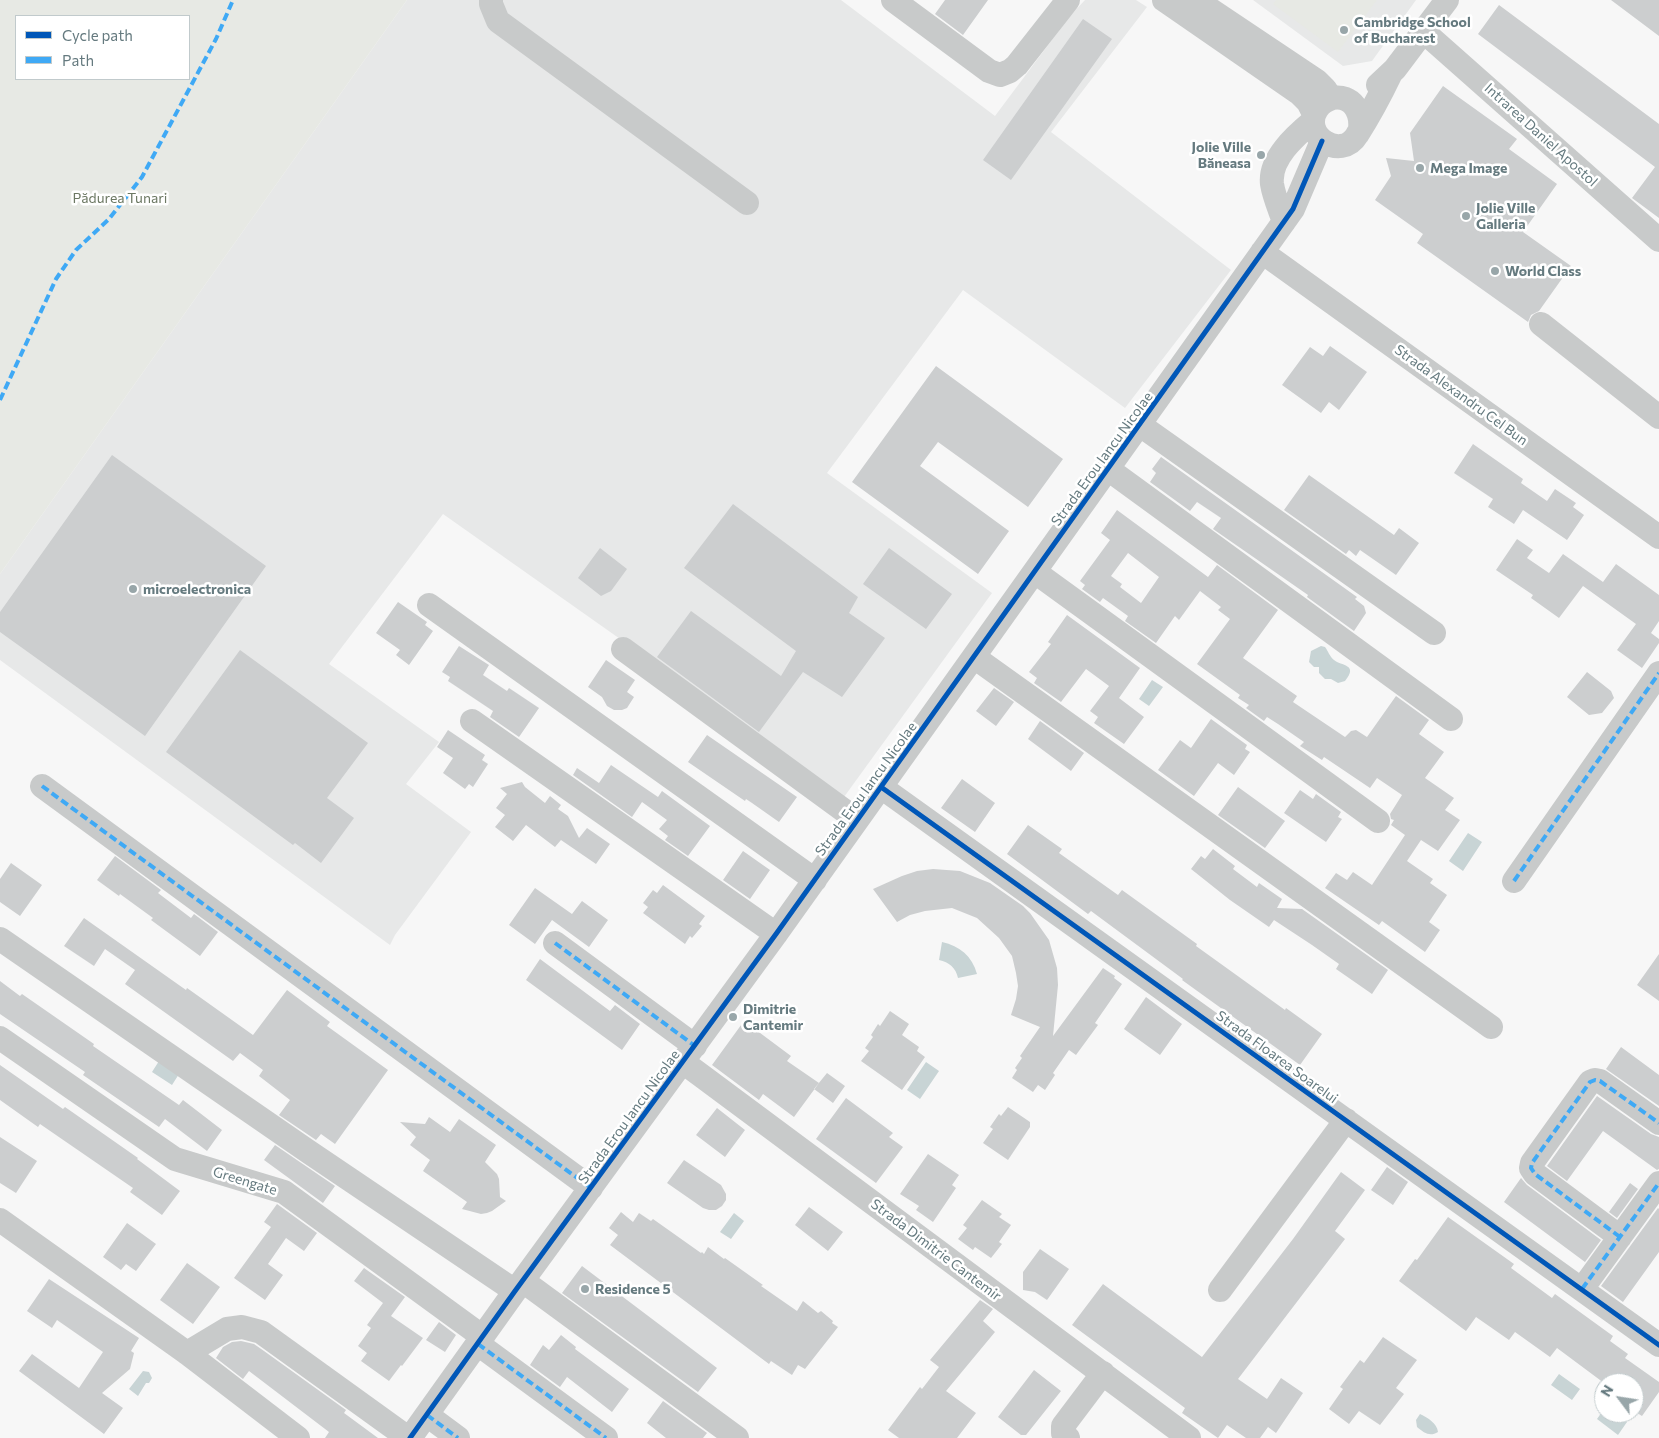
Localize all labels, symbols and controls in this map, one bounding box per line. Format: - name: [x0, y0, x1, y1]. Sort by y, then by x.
- place label: Cambridge School of Bucharest: [1354, 14, 1471, 46]
- legend: [15, 15, 190, 80]
- marker: Cambridge School of Bucharest: [1338, 24, 1350, 36]
- text: Cycle path: [62, 26, 133, 44]
- text: Path: [62, 51, 94, 69]
- street label: Intrarea Daniel Apostol: [1481, 80, 1601, 190]
- place label: Jolie Ville Băneasa: [1192, 139, 1251, 172]
- marker: Jolie Ville Băneasa: [1255, 149, 1267, 161]
- place label: Mega Image: [1430, 160, 1507, 176]
- marker: Mega Image: [1414, 162, 1426, 174]
- park label: Pădurea Tunari: [73, 190, 167, 206]
- place label: Jolie Ville Galleria: [1476, 200, 1535, 232]
- marker: Jolie Ville Galleria: [1460, 210, 1472, 222]
- place label: World Class: [1505, 263, 1581, 279]
- marker: World Class: [1489, 265, 1501, 277]
- street label: Strada Alexandru Cel Bun: [1391, 341, 1531, 449]
- street label: Strada Erou Iancu Nicolae: [1048, 389, 1156, 529]
- place label: microelectronica: [143, 581, 251, 597]
- marker: microelectronica: [127, 583, 139, 595]
- street label: Strada Erou Iancu Nicolae: [812, 719, 920, 859]
- place label: Dimitrie Cantemir: [743, 1001, 803, 1034]
- street label: Strada Floarea Soarelui: [1213, 1007, 1341, 1107]
- marker: Dimitrie Cantemir: [727, 1011, 739, 1023]
- street label: Strada Erou Iancu Nicolae: [575, 1047, 683, 1187]
- street label: Greengate: [211, 1163, 279, 1199]
- street label: Strada Dimitrie Cantemir: [868, 1196, 1004, 1304]
- place label: Residence 5: [595, 1281, 671, 1297]
- marker: Residence 5: [579, 1283, 591, 1295]
- north arrow: [1594, 1373, 1644, 1423]
- text: N: [1597, 1382, 1617, 1399]

